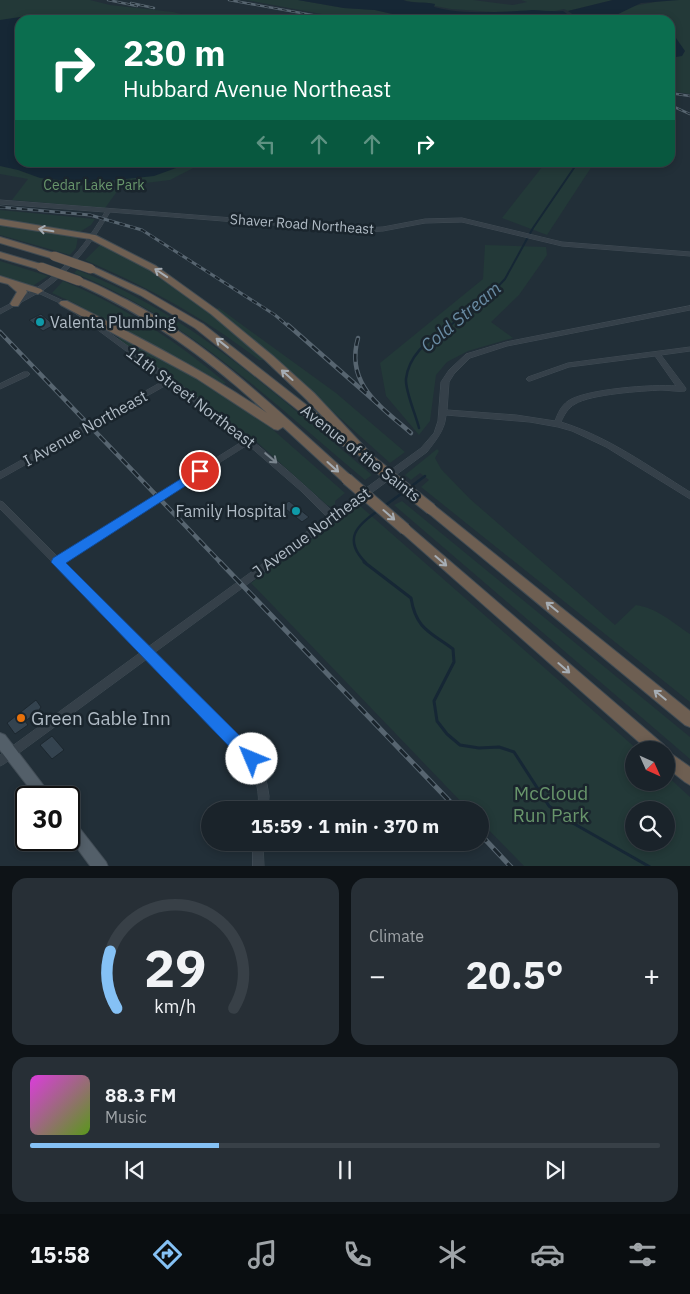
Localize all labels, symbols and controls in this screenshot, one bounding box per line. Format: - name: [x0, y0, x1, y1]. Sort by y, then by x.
- text: 230 m: [123, 30, 226, 76]
- icon: right: [40, 35, 105, 100]
- text: Hubbard Avenue Northeast: [123, 74, 391, 103]
- icon: left: [252, 130, 280, 158]
- icon: ahead: [305, 130, 333, 158]
- icon: ahead: [358, 130, 386, 158]
- icon: right: [411, 130, 439, 158]
- park label: Cedar Lake Park: [43, 176, 145, 194]
- street label: Shaver Road Northeast: [229, 210, 375, 238]
- one-way arrow: [39, 224, 55, 234]
- one-way arrow: [154, 268, 168, 278]
- water label: Cold Stream: [416, 276, 506, 357]
- place label: Valenta Plumbing: [50, 312, 176, 332]
- marker: Valenta Plumbing: [34, 316, 46, 328]
- one-way arrow: [216, 338, 229, 349]
- street label: 11th Street Northeast: [122, 342, 260, 452]
- one-way arrow: [281, 369, 294, 381]
- street label: I Avenue Northeast: [19, 386, 151, 470]
- street label: Avenue of the Saints: [297, 400, 425, 506]
- pin: [179, 450, 221, 492]
- one-way arrow: [264, 453, 277, 464]
- icon: arrive: [186, 457, 214, 485]
- one-way arrow: [326, 461, 339, 472]
- street label: J Avenue Northeast: [248, 483, 374, 581]
- place label: Family Hospital: [175, 501, 286, 521]
- marker: Family Hospital: [290, 505, 302, 517]
- one-way arrow: [382, 510, 395, 521]
- one-way arrow: [435, 555, 448, 567]
- one-way arrow: [546, 602, 559, 613]
- one-way arrow: [558, 662, 571, 673]
- one-way arrow: [654, 690, 667, 701]
- place label: Green Gable Inn: [31, 706, 171, 730]
- marker: Green Gable Inn: [15, 712, 27, 724]
- position arrow: [225, 732, 277, 784]
- north arrow: [625, 741, 675, 791]
- map controls: [625, 741, 675, 851]
- park label: McCloud Run Park: [513, 781, 589, 827]
- speed limit sign: 30: [15, 786, 80, 851]
- button: search: [625, 801, 675, 851]
- text: 15:59 · 1 min · 370 m: [251, 814, 439, 838]
- text: Climate: [369, 926, 424, 946]
- text: 29: [144, 934, 207, 1001]
- text: 20.5°: [465, 950, 564, 999]
- text: −: [369, 957, 386, 994]
- text: +: [643, 957, 660, 994]
- text: km/h: [155, 995, 197, 1018]
- text: 88.3 FM: [105, 1083, 176, 1107]
- text: Music: [105, 1107, 147, 1127]
- icon: previous: [121, 1156, 149, 1184]
- icon: pause: [331, 1156, 359, 1184]
- icon: next: [541, 1156, 569, 1184]
- icon: directions: [150, 1237, 185, 1272]
- icon: music: [245, 1237, 280, 1272]
- icon: phone: [340, 1237, 375, 1272]
- icon: climate: [435, 1237, 470, 1272]
- icon: car: [530, 1237, 565, 1272]
- icon: filters: [625, 1237, 660, 1272]
- text: 15:58: [30, 1240, 90, 1269]

